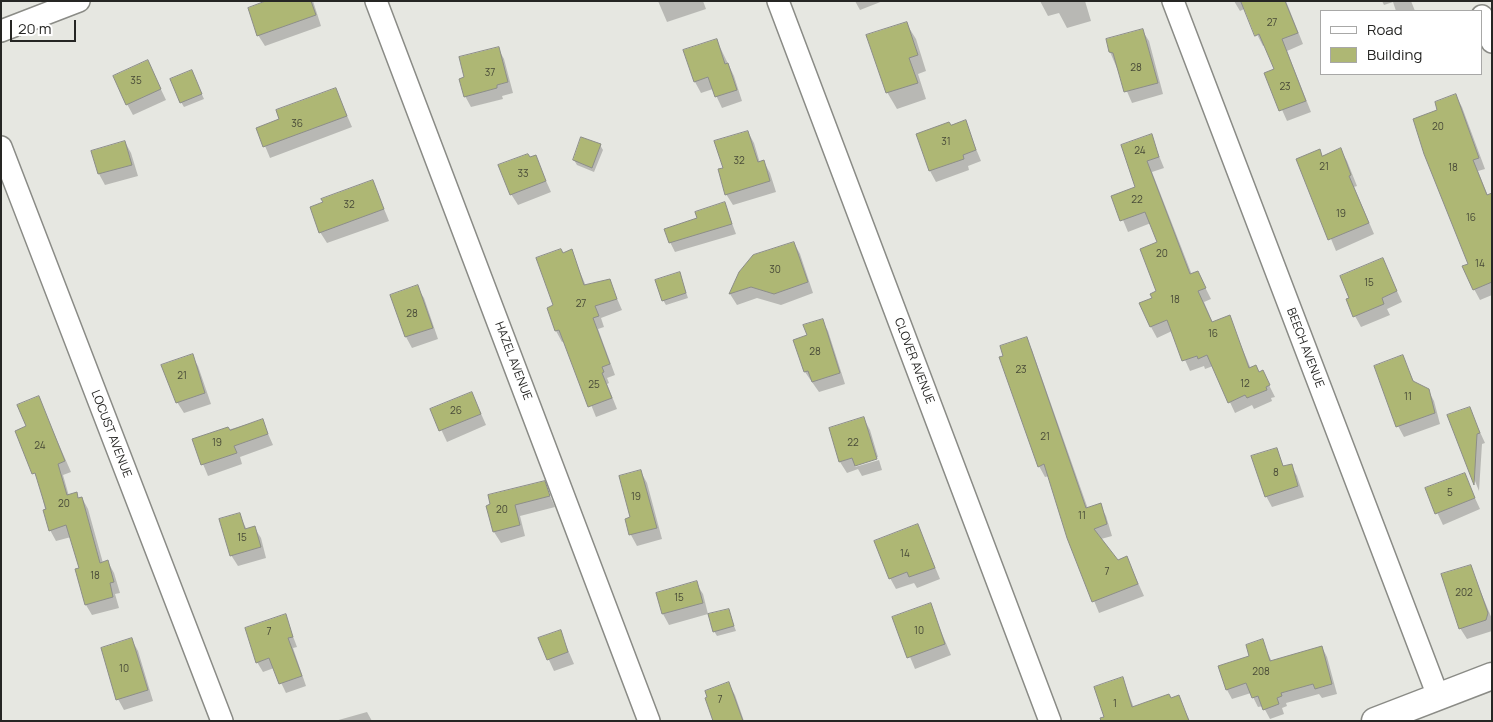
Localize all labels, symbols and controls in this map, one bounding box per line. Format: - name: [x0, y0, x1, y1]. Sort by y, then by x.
- scale bar: [12, 10, 79, 42]
- legend: [1320, 10, 1483, 75]
- house number: 27: [1267, 17, 1277, 29]
- text: 20 m: [18, 18, 51, 39]
- text: Road: [1367, 19, 1403, 40]
- text: Building: [1367, 44, 1422, 65]
- house number: 28: [1130, 62, 1142, 74]
- house number: 37: [485, 67, 495, 79]
- house number: 35: [130, 75, 142, 87]
- house number: 23: [1279, 81, 1291, 93]
- house number: 36: [291, 118, 303, 130]
- house number: 20: [1432, 121, 1444, 133]
- house number: 31: [941, 136, 951, 148]
- house number: 24: [1134, 145, 1146, 157]
- house number: 32: [733, 155, 745, 167]
- house number: 21: [1319, 161, 1329, 173]
- house number: 18: [1448, 162, 1458, 174]
- house number: 33: [517, 168, 529, 180]
- house number: 22: [1131, 194, 1143, 206]
- house number: 32: [343, 199, 355, 211]
- house number: 19: [1336, 208, 1346, 220]
- house number: 16: [1466, 212, 1476, 224]
- house number: 20: [1156, 248, 1168, 260]
- house number: 14: [1475, 258, 1485, 270]
- house number: 30: [769, 264, 781, 276]
- house number: 15: [1364, 277, 1374, 289]
- house number: 18: [1170, 294, 1180, 306]
- house number: 27: [576, 298, 586, 310]
- street label: BEECH AVENUE: [1283, 306, 1327, 390]
- house number: 28: [406, 308, 418, 320]
- street label: CLOVER AVENUE: [891, 316, 937, 406]
- street label: HAZEL AVENUE: [491, 320, 535, 402]
- house number: 16: [1208, 328, 1218, 340]
- house number: 28: [809, 346, 821, 358]
- house number: 23: [1015, 364, 1027, 376]
- house number: 21: [177, 370, 187, 382]
- house number: 12: [1240, 378, 1250, 390]
- house number: 25: [588, 379, 600, 391]
- street label: LOCUST AVENUE: [88, 388, 134, 480]
- house number: 11: [1404, 391, 1412, 403]
- house number: 26: [450, 405, 462, 417]
- house number: 21: [1040, 431, 1050, 443]
- house number: 19: [212, 437, 222, 449]
- house number: 22: [847, 437, 859, 449]
- house number: 24: [34, 440, 46, 452]
- house number: 8: [1273, 467, 1279, 479]
- house number: 5: [1447, 487, 1453, 499]
- house number: 19: [631, 491, 641, 503]
- house number: 20: [58, 498, 70, 510]
- house number: 20: [496, 504, 508, 516]
- house number: 11: [1078, 510, 1086, 522]
- house number: 15: [237, 532, 247, 544]
- house number: 14: [900, 548, 910, 560]
- house number: 7: [1104, 566, 1110, 578]
- house number: 18: [90, 570, 100, 582]
- house number: 202: [1455, 587, 1473, 599]
- house number: 15: [674, 592, 684, 604]
- house number: 10: [914, 625, 924, 637]
- house number: 7: [266, 626, 272, 638]
- house number: 10: [119, 663, 129, 675]
- house number: 208: [1252, 666, 1270, 678]
- house number: 7: [717, 694, 723, 706]
- house number: 1: [1113, 698, 1117, 710]

